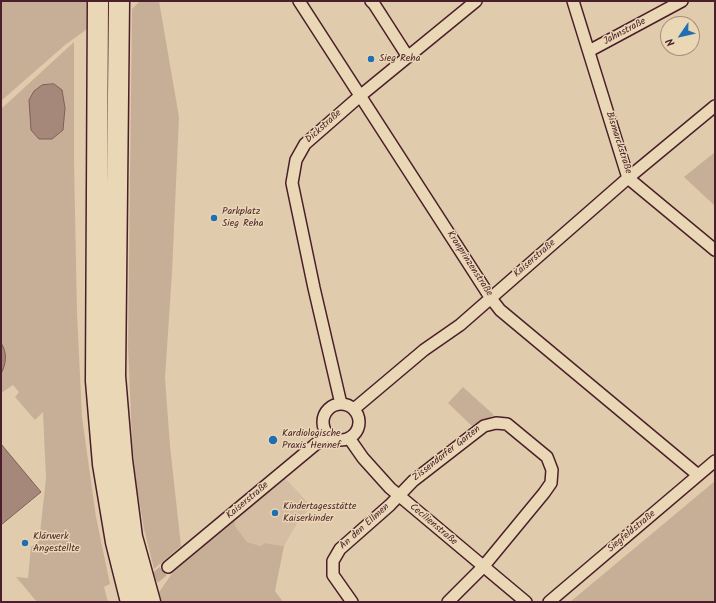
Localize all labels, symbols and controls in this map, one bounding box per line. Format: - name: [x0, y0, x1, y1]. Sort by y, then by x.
- street label: Jahnstraße: [602, 16, 648, 48]
- north arrow: [660, 16, 700, 56]
- text: N: [661, 34, 680, 50]
- place label: Sieg Reha: [379, 53, 420, 65]
- marker: Sieg Reha: [366, 54, 376, 64]
- street label: Dickstraße: [303, 108, 345, 146]
- street label: Bismarckstraße: [602, 110, 634, 176]
- place label: Parkplatz Sieg Reha: [222, 206, 263, 230]
- marker: Parkplatz Sieg Reha: [209, 213, 219, 223]
- street label: Kronprinzenstraße: [443, 229, 495, 299]
- street label: Kaiserstraße: [512, 238, 558, 280]
- street label: Zissendorfer Garten: [411, 424, 483, 484]
- place label: Kardiologische Praxis Hennef: [282, 428, 340, 452]
- marker: Kardiologische Praxis Hennef: [267, 434, 279, 446]
- street label: Kaiserstraße: [224, 480, 272, 522]
- place label: Kindertagesstätte Kaiserkinder: [283, 501, 357, 524]
- street label: An den Ellmen: [338, 502, 392, 552]
- street label: Cecilienstraße: [407, 502, 459, 548]
- marker: Kindertagesstätte Kaiserkinder: [270, 508, 280, 518]
- street label: Siegfeldstraße: [605, 508, 659, 556]
- place label: Klärwerk Angestellte: [33, 531, 80, 554]
- marker: Klärwerk Angestellte: [20, 538, 30, 548]

